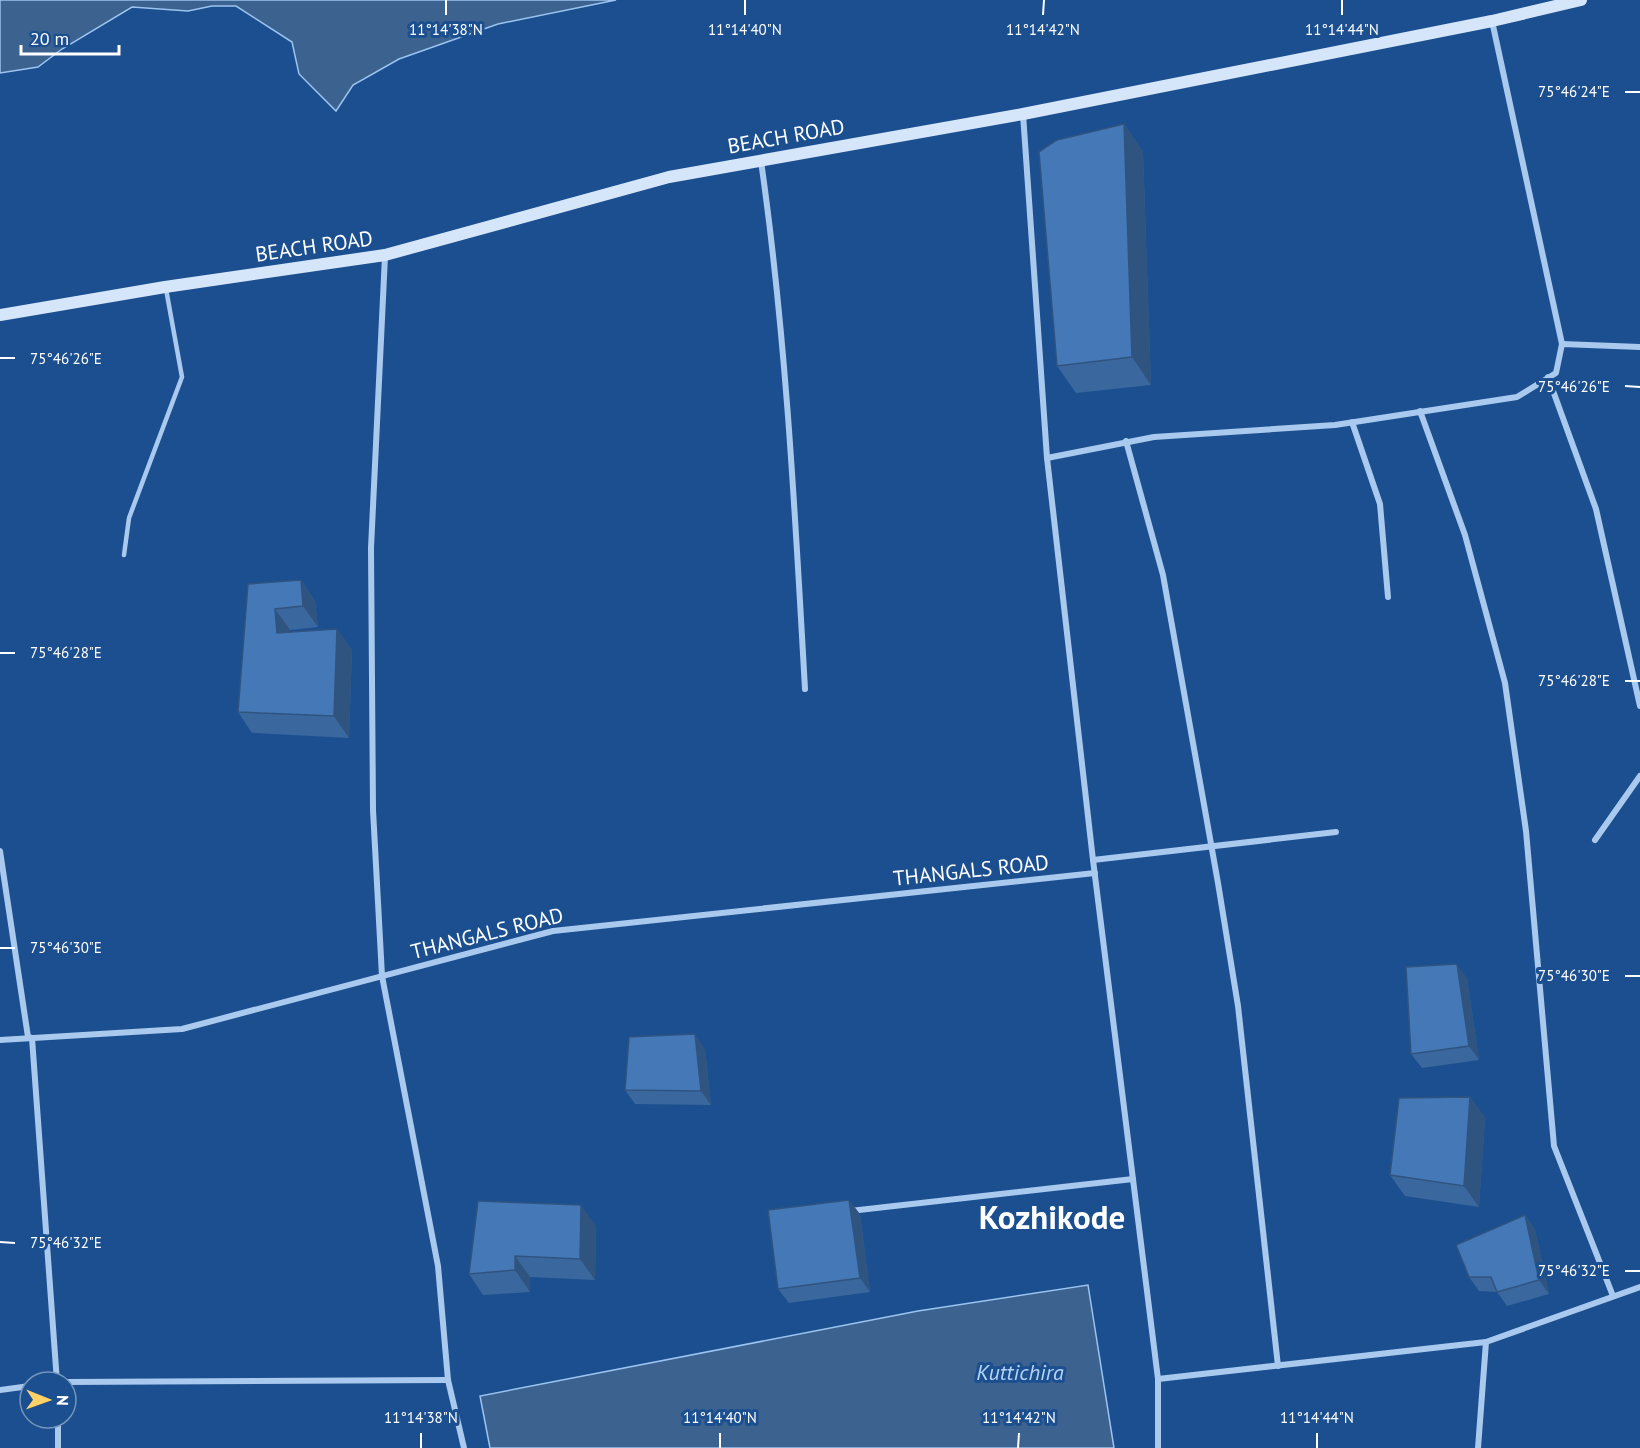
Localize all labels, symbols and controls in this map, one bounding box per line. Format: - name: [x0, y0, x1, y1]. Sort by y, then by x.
- scale bar: [21, 18, 118, 56]
- text: 11°14'38"N: [409, 20, 483, 39]
- text: 11°14'40"N: [708, 20, 782, 39]
- text: 11°14'42"N: [1006, 20, 1080, 39]
- text: 11°14'44"N: [1305, 20, 1379, 39]
- text: 20 m: [30, 27, 69, 50]
- text: 75°46'24"E: [1538, 82, 1610, 101]
- street label: BEACH ROAD: [725, 112, 847, 160]
- street label: BEACH ROAD: [253, 224, 375, 268]
- text: 75°46'26"E: [30, 349, 102, 368]
- text: 75°46'26"E: [1538, 377, 1610, 396]
- text: 75°46'28"E: [30, 643, 102, 662]
- text: 75°46'28"E: [1538, 671, 1610, 690]
- street label: THANGALS ROAD: [892, 848, 1050, 892]
- street label: THANGALS ROAD: [408, 901, 566, 965]
- text: 75°46'30"E: [30, 938, 102, 957]
- text: 75°46'30"E: [1538, 966, 1610, 985]
- district label: Kozhikode: [979, 1195, 1125, 1238]
- text: 75°46'32"E: [30, 1233, 102, 1252]
- text: 75°46'32"E: [1538, 1261, 1610, 1280]
- water label: Kuttichira: [976, 1358, 1064, 1386]
- north arrow: [18, 1370, 78, 1430]
- text: N: [53, 1395, 73, 1406]
- text: 11°14'38"N: [384, 1408, 458, 1427]
- text: 11°14'40"N: [683, 1408, 757, 1427]
- text: 11°14'42"N: [982, 1408, 1056, 1427]
- text: 11°14'44"N: [1280, 1408, 1354, 1427]

